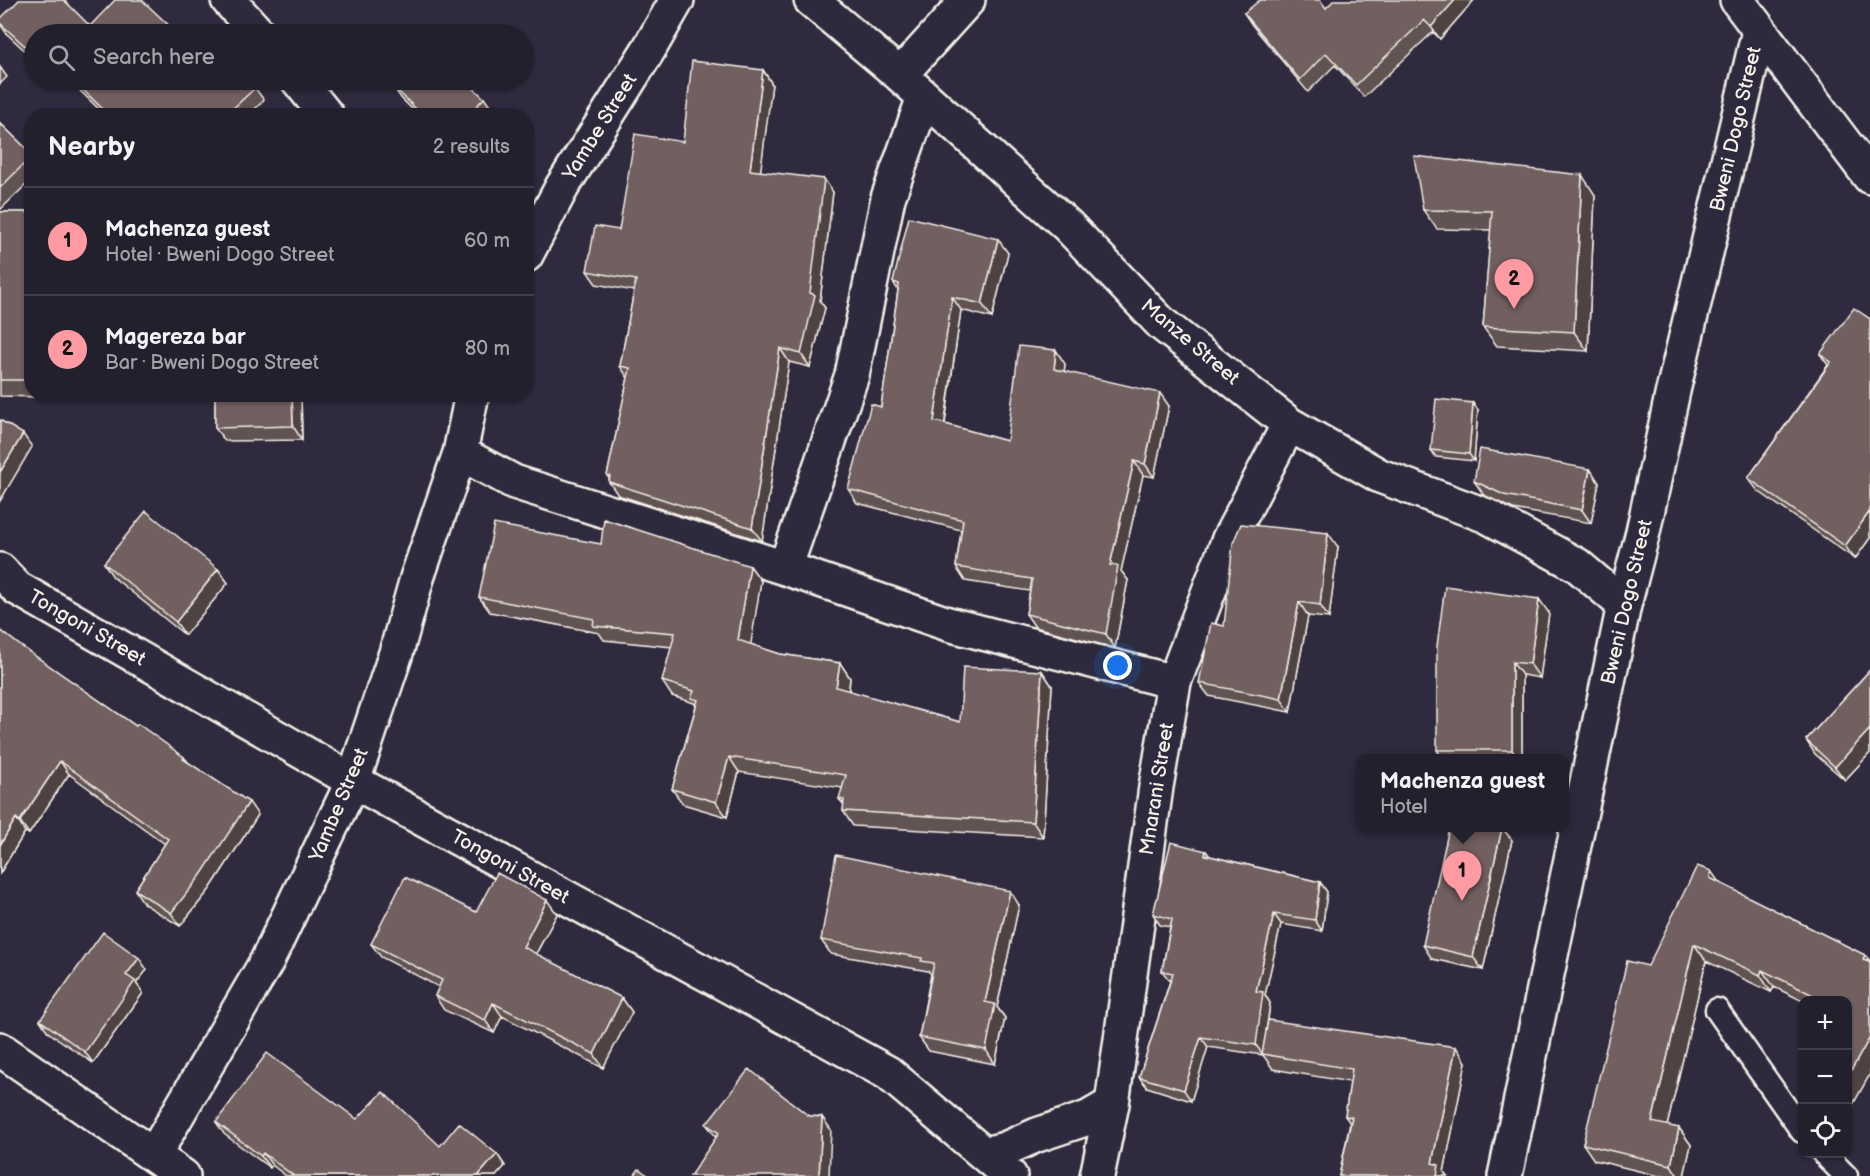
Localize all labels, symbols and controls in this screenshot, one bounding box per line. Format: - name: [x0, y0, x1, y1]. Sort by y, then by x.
- search box: [24, 24, 534, 90]
- icon: search: [45, 41, 78, 74]
- text: Search here: [93, 44, 215, 71]
- street label: Bweni Dogo Street: [1705, 44, 1767, 214]
- street label: Yambe Street: [557, 69, 642, 186]
- text: Nearby: [48, 132, 135, 163]
- text: 2 results: [433, 135, 510, 159]
- text: Machenza guest: [105, 216, 270, 243]
- text: 1: [63, 229, 72, 253]
- text: 60 m: [464, 229, 510, 253]
- text: Hotel · Bweni Dogo Street: [105, 243, 334, 267]
- pin: 2: [1494, 260, 1534, 309]
- street label: Manze Street: [1136, 294, 1244, 390]
- text: Magereza bar: [105, 324, 246, 351]
- text: 2: [62, 337, 73, 361]
- text: 80 m: [465, 337, 510, 361]
- text: Bar · Bweni Dogo Street: [105, 351, 319, 375]
- street label: Bweni Dogo Street: [1596, 517, 1658, 687]
- street label: Tongoni Street: [24, 585, 150, 671]
- your location: [1103, 651, 1132, 680]
- street label: Mnarani Street: [1135, 721, 1179, 857]
- street label: Yambe Street: [304, 745, 374, 866]
- popup: [1356, 754, 1569, 832]
- text: Machenza guest: [1380, 768, 1545, 795]
- text: Hotel: [1380, 795, 1428, 819]
- street label: Tongoni Street: [447, 825, 573, 909]
- pin: 1: [1442, 852, 1482, 901]
- map controls: [1798, 996, 1852, 1158]
- button: +: [1798, 996, 1852, 1050]
- button: −: [1798, 1050, 1852, 1104]
- button: locate: [1798, 1104, 1852, 1158]

